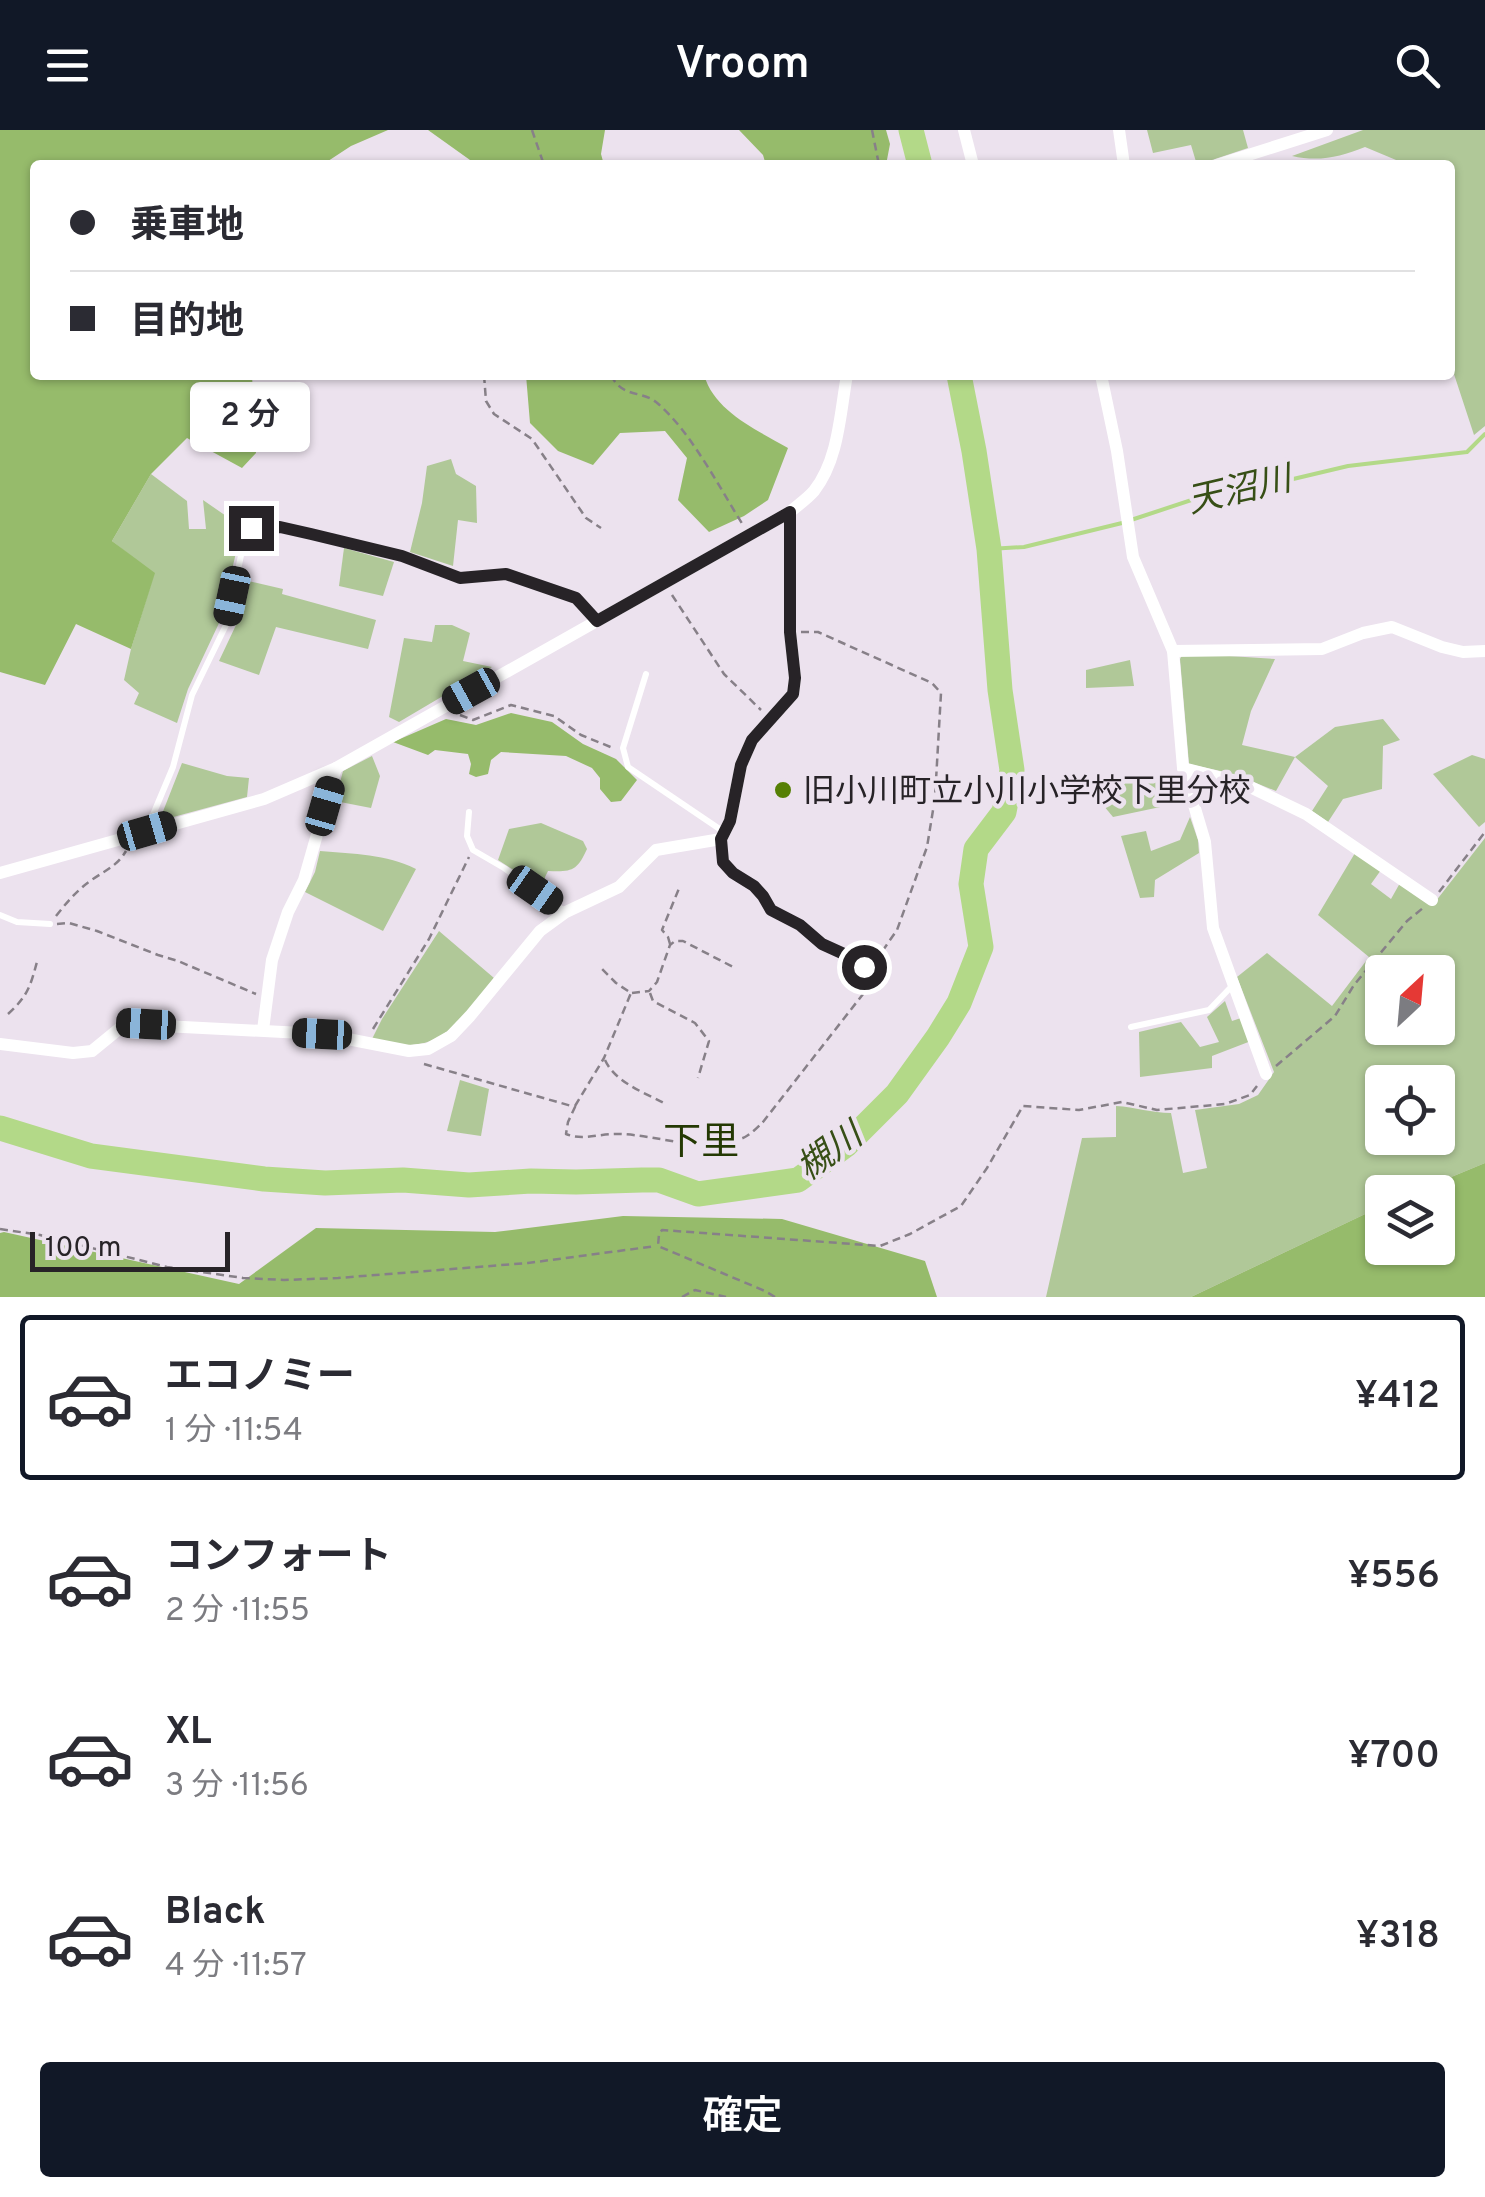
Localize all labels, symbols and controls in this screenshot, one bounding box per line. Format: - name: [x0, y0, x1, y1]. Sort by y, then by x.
- text: Vroom: [675, 37, 810, 94]
- icon: menu: [40, 38, 95, 93]
- icon: search: [1390, 38, 1445, 93]
- text: 乗車地: [130, 203, 244, 252]
- text: 目的地: [130, 299, 244, 348]
- callout: 2 分: [191, 383, 311, 453]
- text: 2 分: [220, 397, 280, 437]
- water label: 天沼川: [1184, 458, 1300, 525]
- route end: [229, 506, 274, 551]
- car: [211, 564, 253, 628]
- car: [437, 663, 505, 719]
- car: [302, 773, 348, 839]
- place label: 旧小川町立小川小学校下里分校: [803, 773, 1251, 813]
- marker: 旧小川町立小川小学校下里分校: [772, 779, 794, 801]
- car: [114, 808, 180, 854]
- car: [502, 861, 568, 919]
- route start: [842, 945, 887, 990]
- north arrow: [1365, 955, 1455, 1045]
- map controls: [1365, 955, 1455, 1265]
- car: [115, 1007, 177, 1041]
- car: [291, 1017, 353, 1051]
- button: locate: [1365, 1065, 1455, 1155]
- water label: 槻川: [790, 1113, 875, 1192]
- district label: 下里: [663, 1120, 739, 1169]
- button: layers: [1365, 1175, 1455, 1265]
- scale bar: [30, 1227, 230, 1272]
- text: 100 m: [45, 1231, 121, 1267]
- icon: car: [45, 1353, 135, 1443]
- text: エコノミー: [165, 1354, 355, 1403]
- text: ¥412: [1355, 1373, 1440, 1422]
- text: 1 分 · 11:54: [165, 1412, 303, 1452]
- icon: car: [45, 1533, 135, 1623]
- text: コンフォート: [165, 1534, 392, 1583]
- text: ¥556: [1348, 1553, 1440, 1602]
- text: 2 分 · 11:55: [165, 1592, 310, 1632]
- text: XL: [165, 1709, 212, 1758]
- icon: car: [45, 1713, 135, 1803]
- text: ¥700: [1348, 1733, 1440, 1782]
- text: 3 分 · 11:56: [165, 1767, 309, 1807]
- text: Black: [165, 1889, 265, 1938]
- icon: car: [45, 1893, 135, 1983]
- text: ¥318: [1356, 1913, 1440, 1962]
- text: 4 分 · 11:57: [165, 1947, 307, 1987]
- button: 確定: [40, 2062, 1445, 2177]

